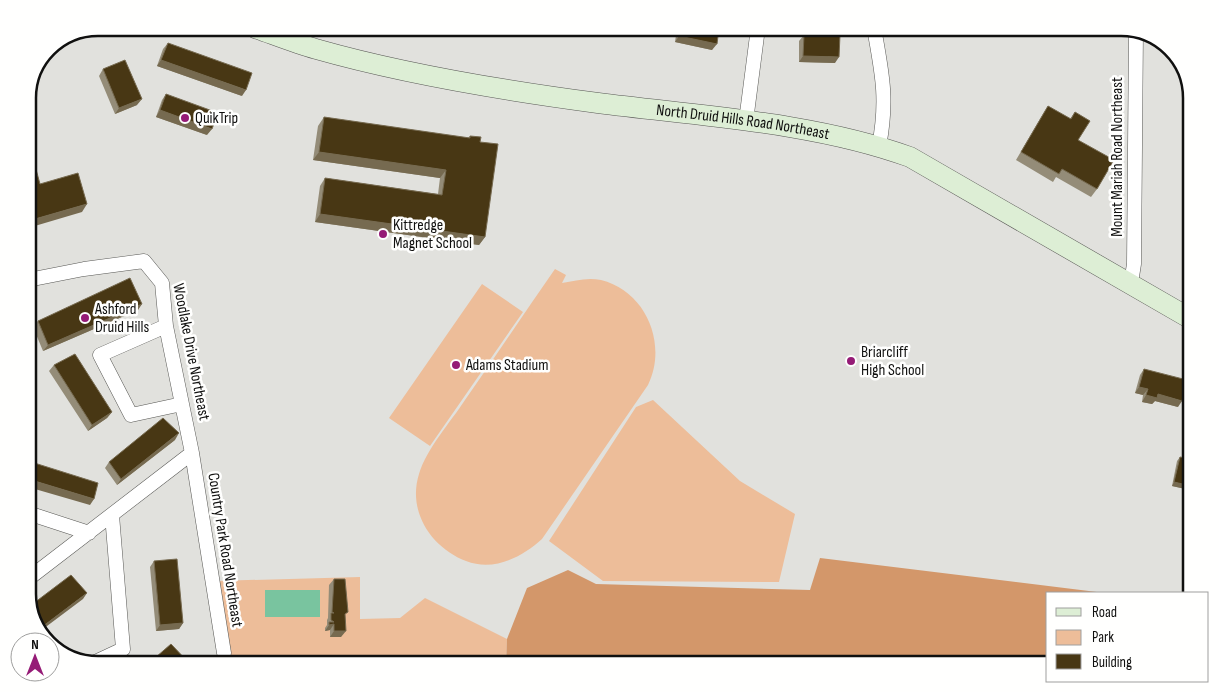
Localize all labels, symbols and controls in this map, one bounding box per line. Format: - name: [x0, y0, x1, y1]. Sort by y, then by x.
- street label: Mount Mariah Road Northeast: [1108, 77, 1127, 237]
- street label: North Druid Hills Road Northeast: [655, 100, 831, 144]
- place label: QuikTrip: [195, 109, 238, 128]
- marker: QuikTrip: [179, 112, 191, 124]
- place label: Kittredge Magnet School: [393, 216, 472, 253]
- marker: Kittredge Magnet School: [377, 228, 389, 240]
- street label: Woodlake Drive Northeast: [168, 282, 214, 422]
- place label: Ashford Druid Hills: [94, 300, 149, 337]
- marker: Ashford Druid Hills: [79, 312, 91, 324]
- place label: Briarcliff High School: [861, 343, 924, 380]
- marker: Briarcliff High School: [845, 355, 857, 367]
- place label: Adams Stadium: [465, 356, 548, 375]
- marker: Adams Stadium: [450, 359, 462, 371]
- street label: Country Park Road Northeast: [203, 472, 247, 629]
- legend: [1046, 592, 1209, 682]
- text: Road: [1092, 603, 1117, 622]
- text: Park: [1092, 628, 1114, 647]
- north arrow: [10, 632, 60, 682]
- text: N: [31, 636, 39, 653]
- text: Building: [1092, 653, 1132, 672]

